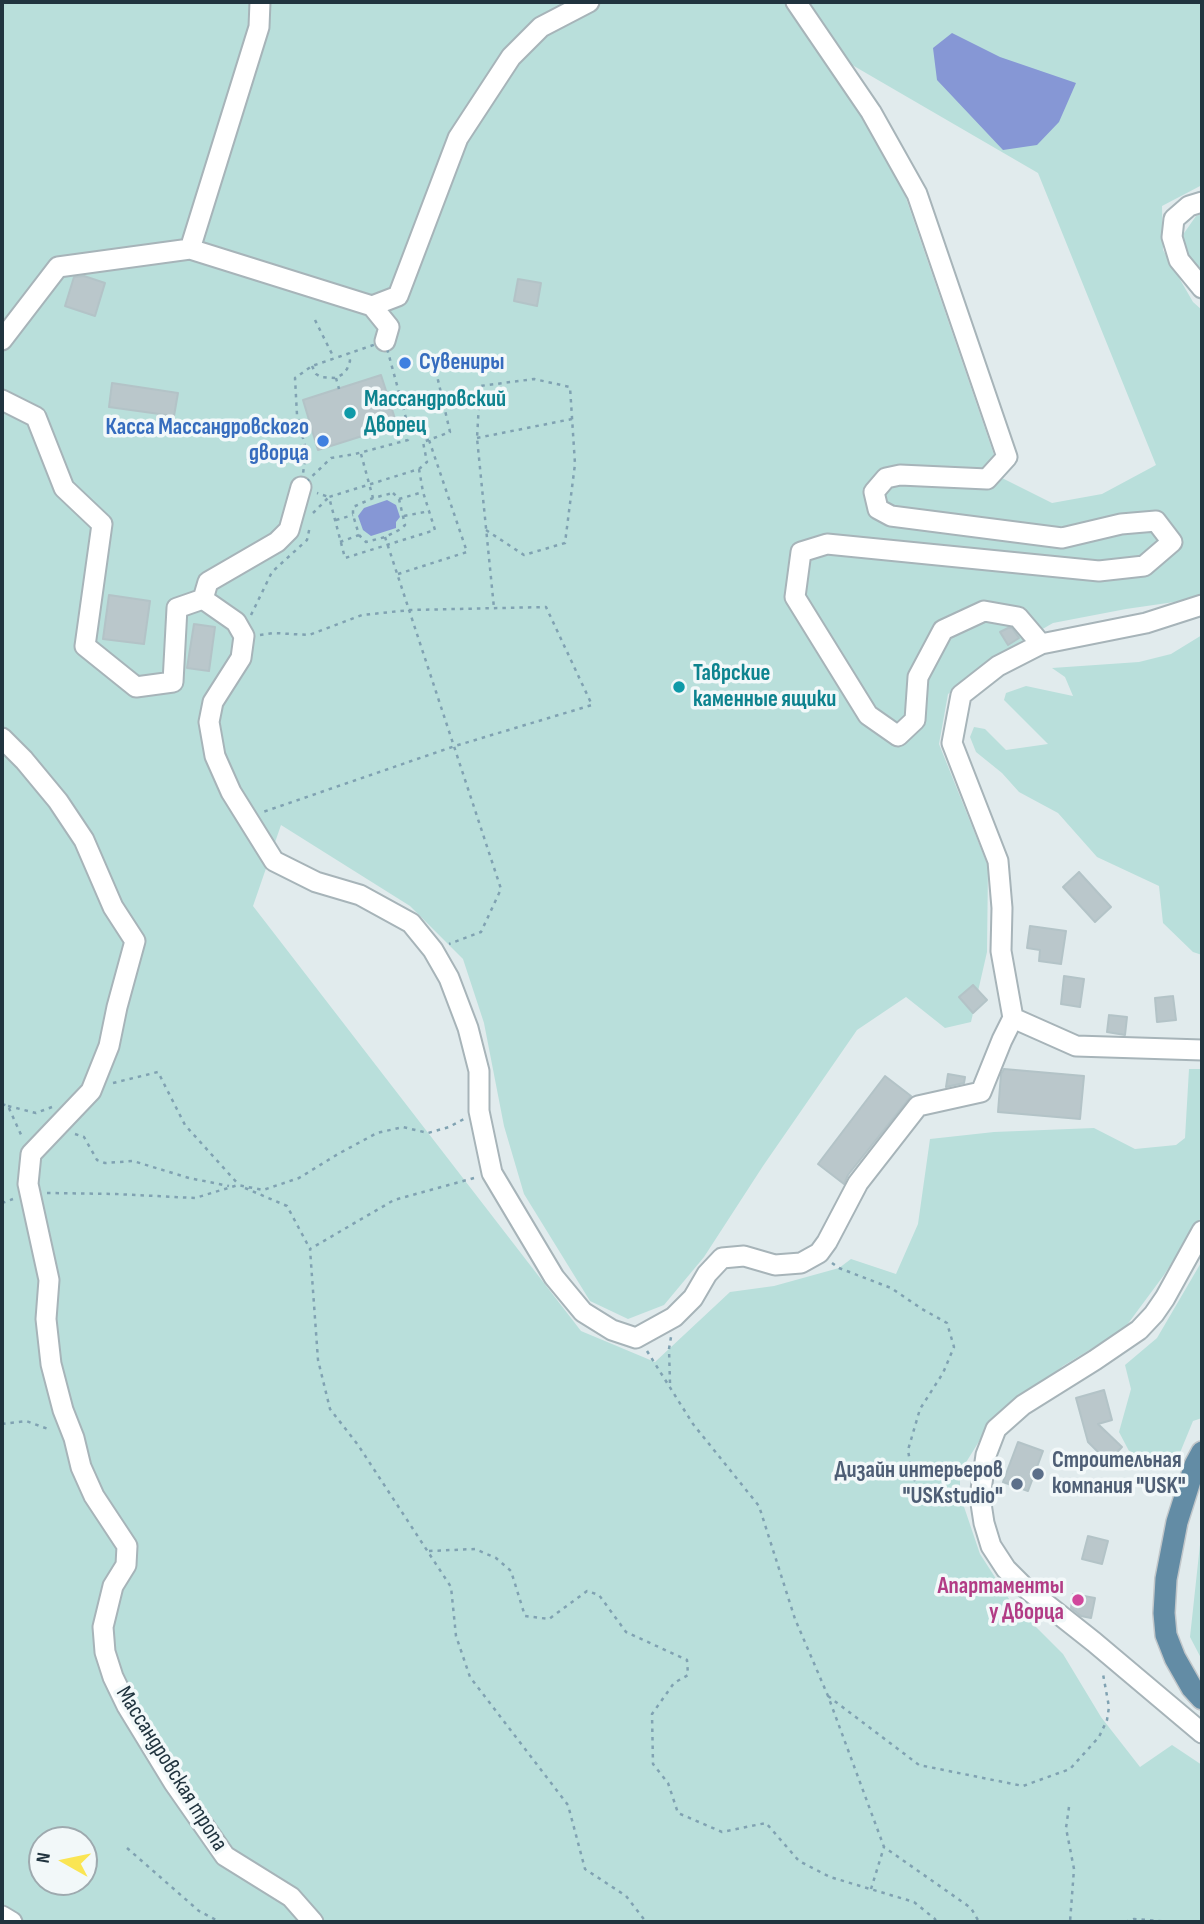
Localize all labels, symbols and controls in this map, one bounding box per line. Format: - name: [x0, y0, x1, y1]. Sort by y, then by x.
- place label: Сувениры: [419, 349, 504, 377]
- marker: Сувениры: [397, 355, 413, 371]
- place label: Массандровский Дворец: [364, 386, 506, 440]
- marker: Массандровский Дворец: [342, 405, 358, 421]
- place label: Касса Массандровского дворца: [106, 414, 309, 468]
- marker: Касса Массандровского дворца: [315, 433, 331, 449]
- place label: Таврские каменные ящики: [693, 660, 836, 714]
- marker: Таврские каменные ящики: [671, 679, 687, 695]
- place label: Строительная компания "USK": [1052, 1447, 1186, 1501]
- place label: Дизайн интерьеров "USKstudio": [834, 1457, 1003, 1511]
- marker: Строительная компания "USK": [1030, 1466, 1046, 1482]
- marker: Дизайн интерьеров "USKstudio": [1009, 1476, 1025, 1492]
- place label: Апартаменты у Дворца: [937, 1573, 1064, 1627]
- marker: Апартаменты у Дворца: [1070, 1592, 1086, 1608]
- street label: Массандровская тропа: [109, 1682, 233, 1856]
- north arrow: [28, 1826, 98, 1896]
- text: N: [32, 1851, 56, 1865]

